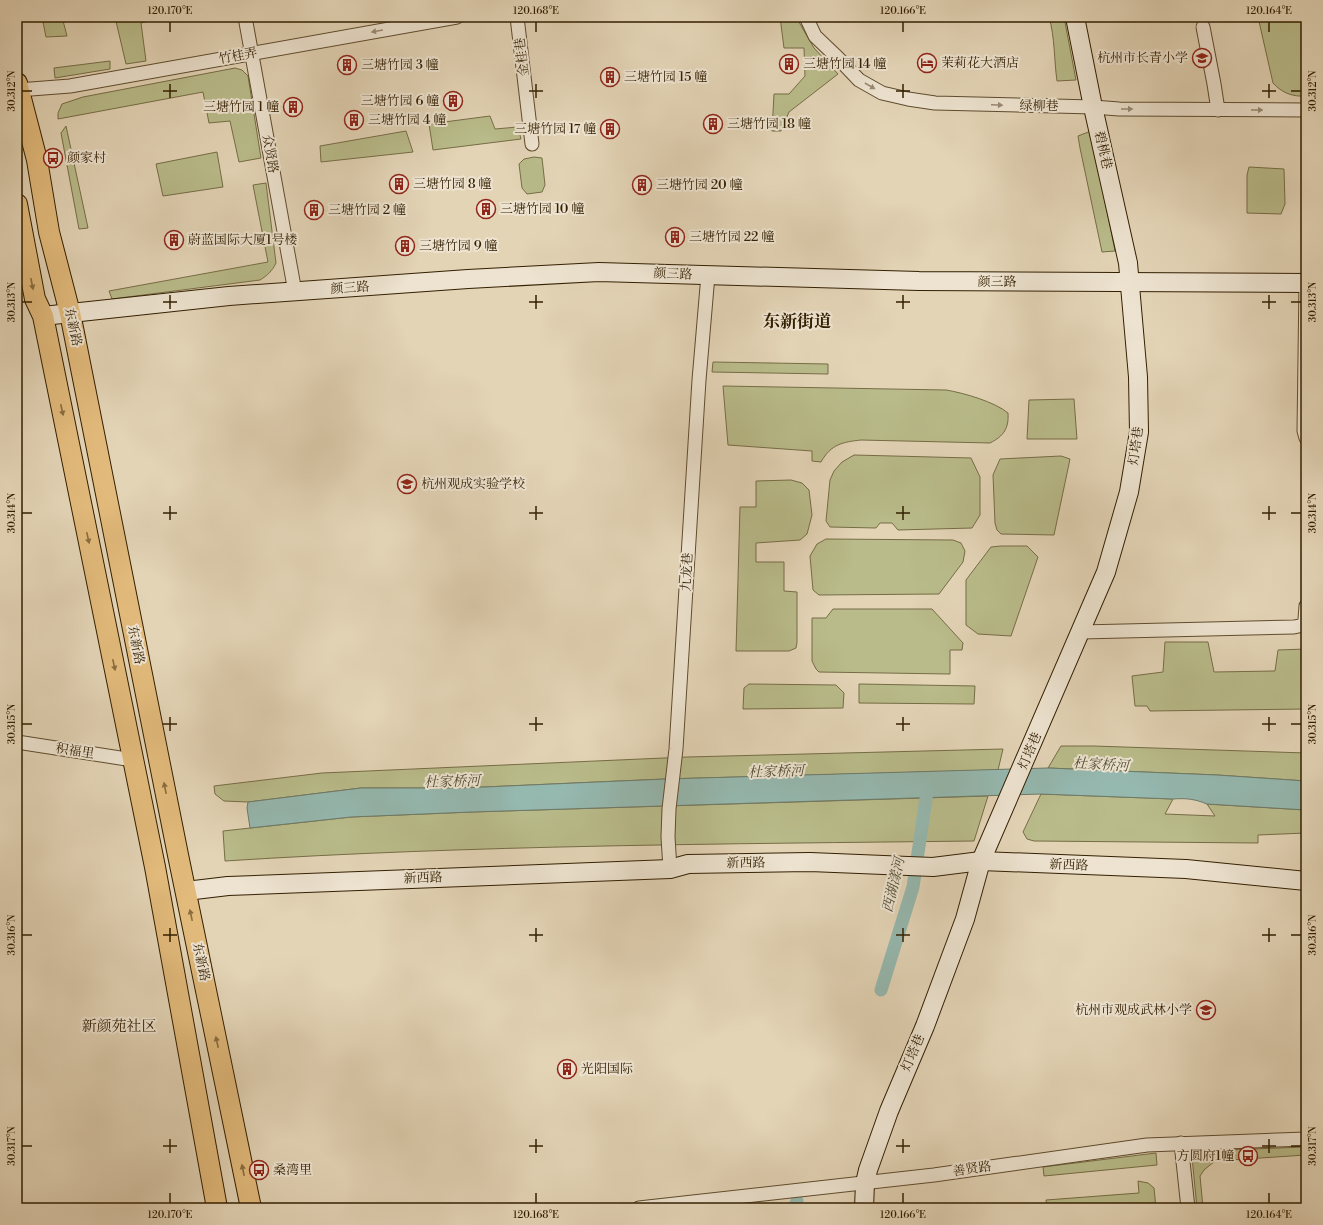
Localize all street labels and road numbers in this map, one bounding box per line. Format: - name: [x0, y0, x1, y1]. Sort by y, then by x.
- street label: 金桂巷: [512, 37, 532, 77]
- street label: 竹桂弄: [217, 45, 259, 67]
- street label: 绿柳巷: [1019, 98, 1059, 114]
- street label: 碧桃巷: [1091, 129, 1115, 171]
- street label: 众贤路: [259, 133, 281, 175]
- street label: 颜三路: [653, 265, 693, 283]
- street label: 颜三路: [977, 274, 1017, 290]
- street label: 颜三路: [330, 279, 370, 297]
- street label: 东新路: [61, 306, 85, 348]
- street label: 灯塔巷: [1125, 426, 1147, 466]
- street label: 九龙巷: [678, 552, 696, 592]
- street label: 东新路: [124, 624, 148, 666]
- street label: 灯塔巷: [1015, 730, 1045, 772]
- street label: 积福里: [54, 740, 96, 762]
- street label: 新西路: [726, 855, 766, 871]
- street label: 新西路: [1049, 856, 1089, 874]
- street label: 新西路: [403, 869, 443, 887]
- street label: 东新路: [189, 941, 213, 983]
- street label: 灯塔巷: [898, 1032, 928, 1074]
- street label: 善贤路: [952, 1158, 992, 1180]

